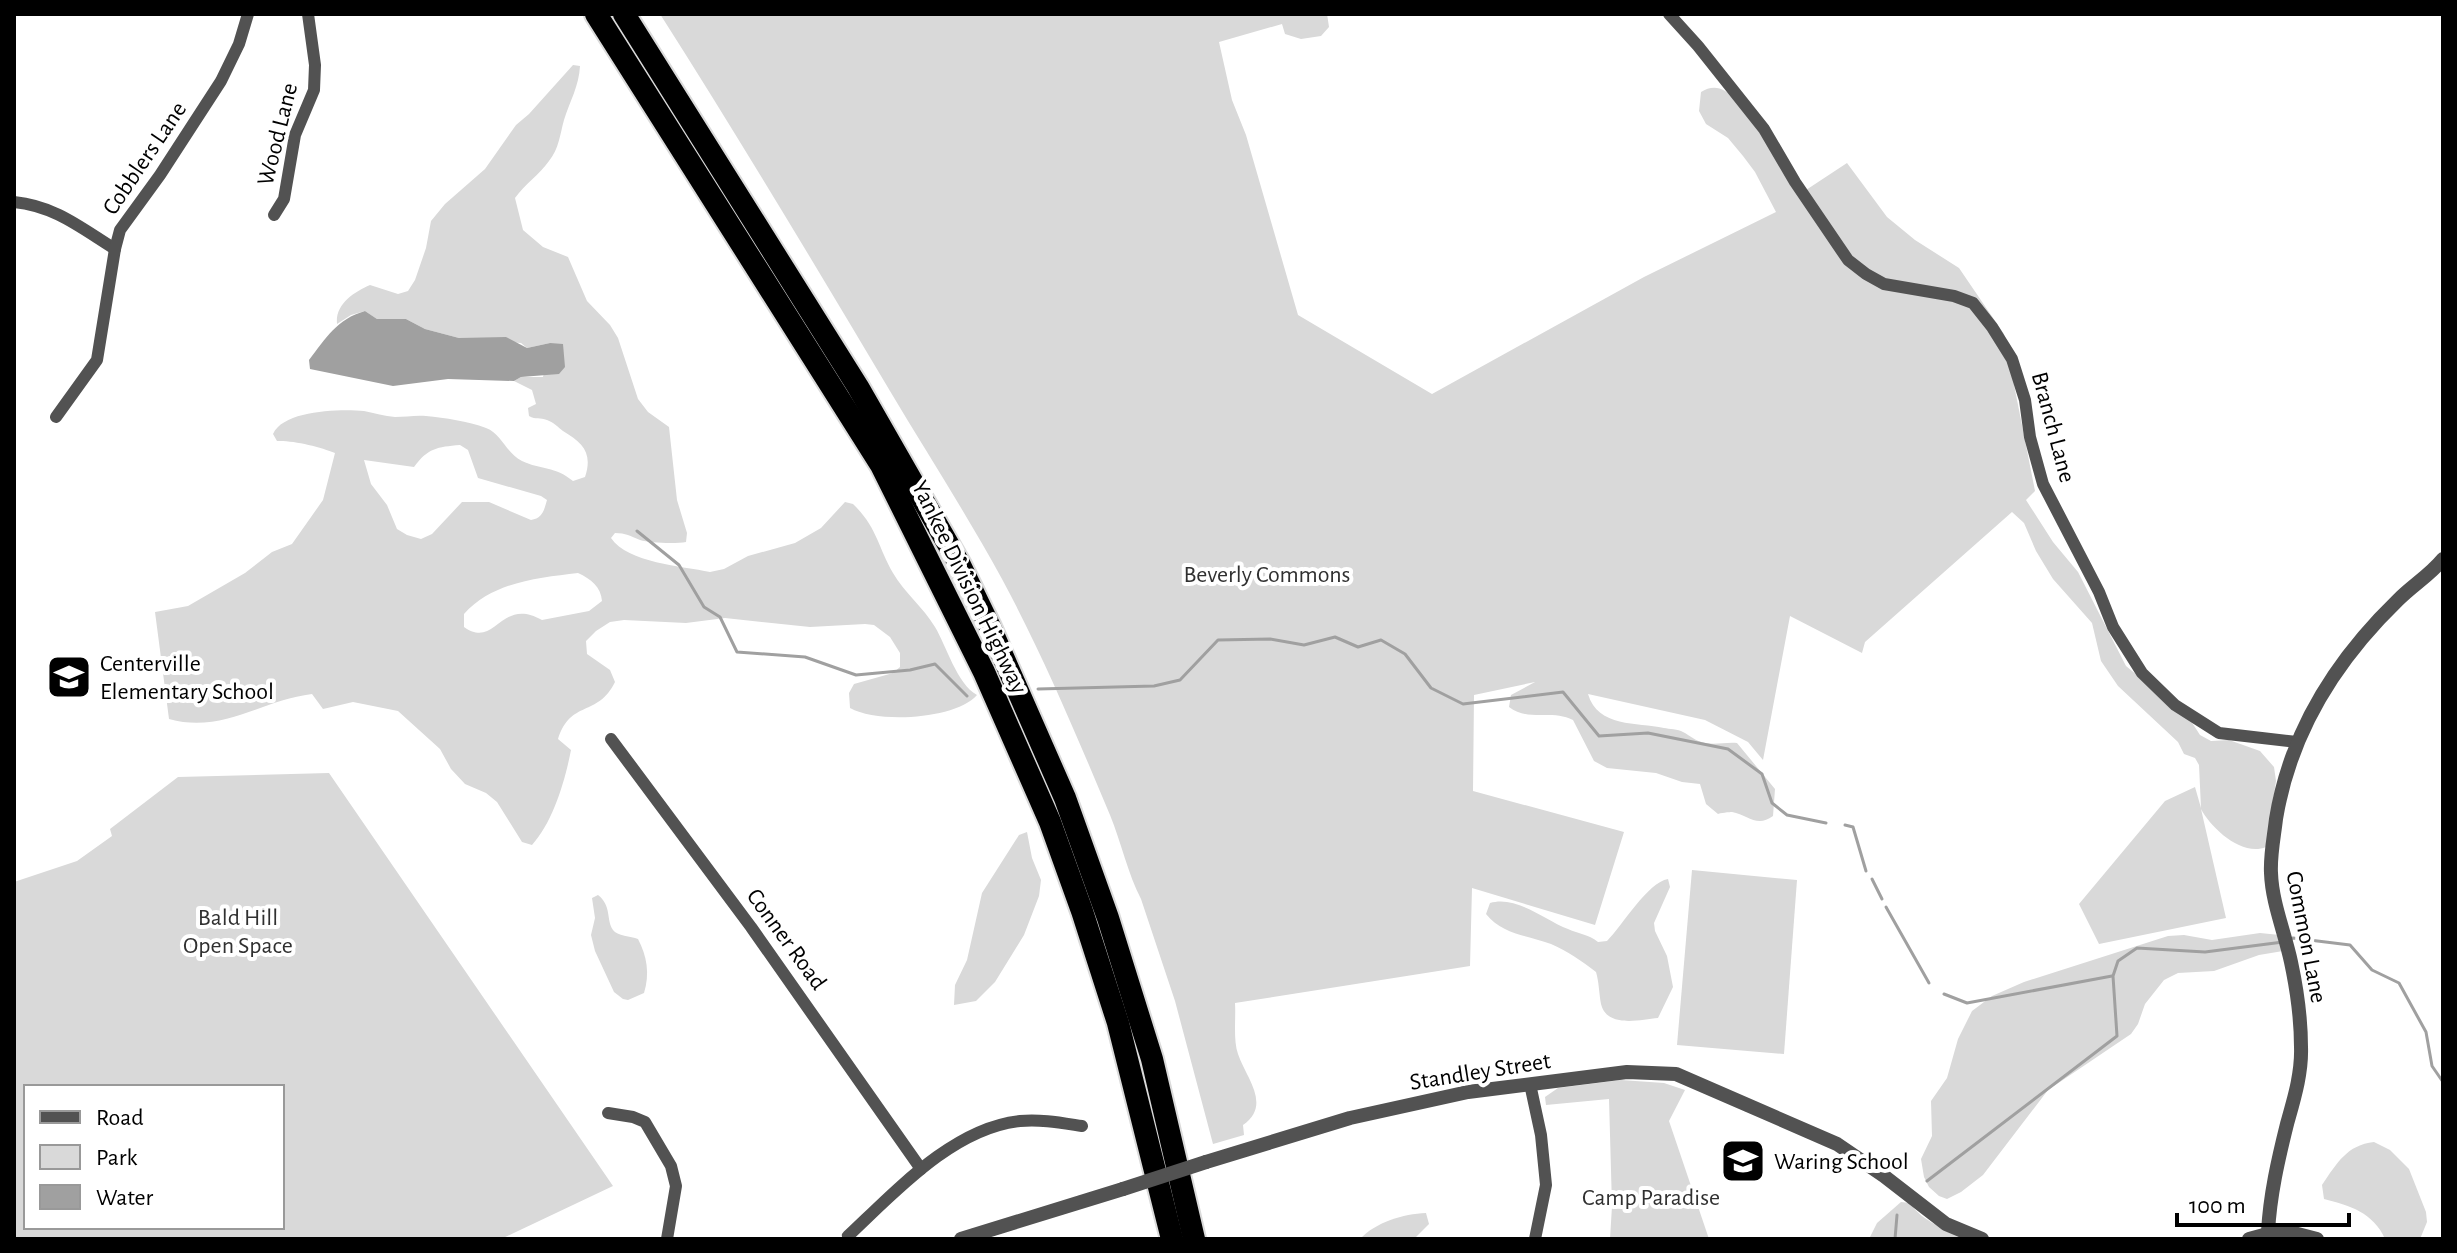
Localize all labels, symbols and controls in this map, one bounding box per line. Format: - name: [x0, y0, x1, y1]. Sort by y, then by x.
- street label: Wood Lane: [254, 81, 302, 188]
- street label: Cobblers Lane: [98, 98, 191, 219]
- street label: Branch Lane: [2027, 369, 2079, 485]
- street label: Yankee Division Highway: [907, 477, 1031, 698]
- park label: Beverly Commons: [1184, 563, 1351, 587]
- place label: Centerville Elementary School: [100, 652, 274, 704]
- school or university icon: Centerville Elementary School: [45, 653, 93, 701]
- street label: Common Lane: [2281, 869, 2331, 1005]
- street label: Conner Road: [742, 885, 831, 995]
- park label: Bald Hill Open Space: [183, 906, 293, 958]
- street label: Standley Street: [1408, 1049, 1553, 1095]
- legend: [24, 1085, 284, 1229]
- text: Road: [96, 1106, 144, 1130]
- school or university icon: Waring School: [1719, 1137, 1767, 1185]
- text: Park: [96, 1146, 137, 1170]
- place label: Waring School: [1774, 1150, 1909, 1174]
- scale bar: [2177, 1177, 2349, 1227]
- text: Water: [96, 1186, 154, 1210]
- park label: Camp Paradise: [1582, 1186, 1720, 1210]
- text: 100 m: [2189, 1194, 2246, 1218]

